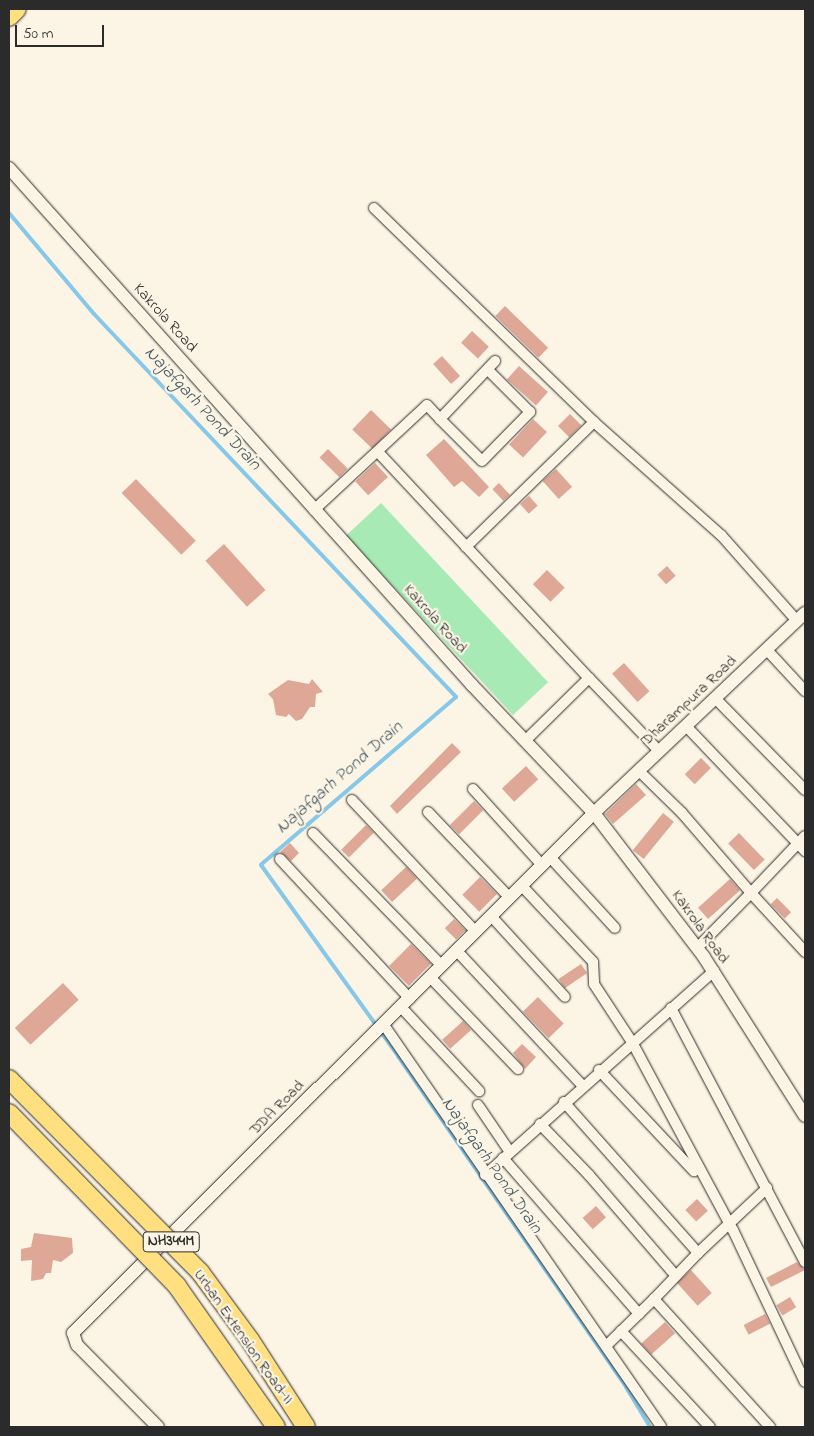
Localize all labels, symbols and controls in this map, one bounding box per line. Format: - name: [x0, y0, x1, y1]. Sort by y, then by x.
- scale bar: [18, 15, 106, 47]
- text: 50 m: [23, 23, 53, 45]
- street label: Kakrola Road: [129, 279, 201, 357]
- water label: Najafgarh Pond Drain: [139, 343, 265, 475]
- street label: Kakrola Road: [399, 580, 471, 658]
- street label: Dharampura Road: [637, 652, 741, 750]
- water label: Najafgarh Pond Drain: [272, 717, 408, 839]
- street label: Kakrola Road: [667, 886, 733, 968]
- street label: DDA Road: [245, 1076, 309, 1140]
- water label: Najafgarh Pond Drain: [436, 1094, 546, 1238]
- road number: NH344M: [142, 1230, 200, 1254]
- street label: Urban Extension Road-II: [189, 1266, 297, 1408]

